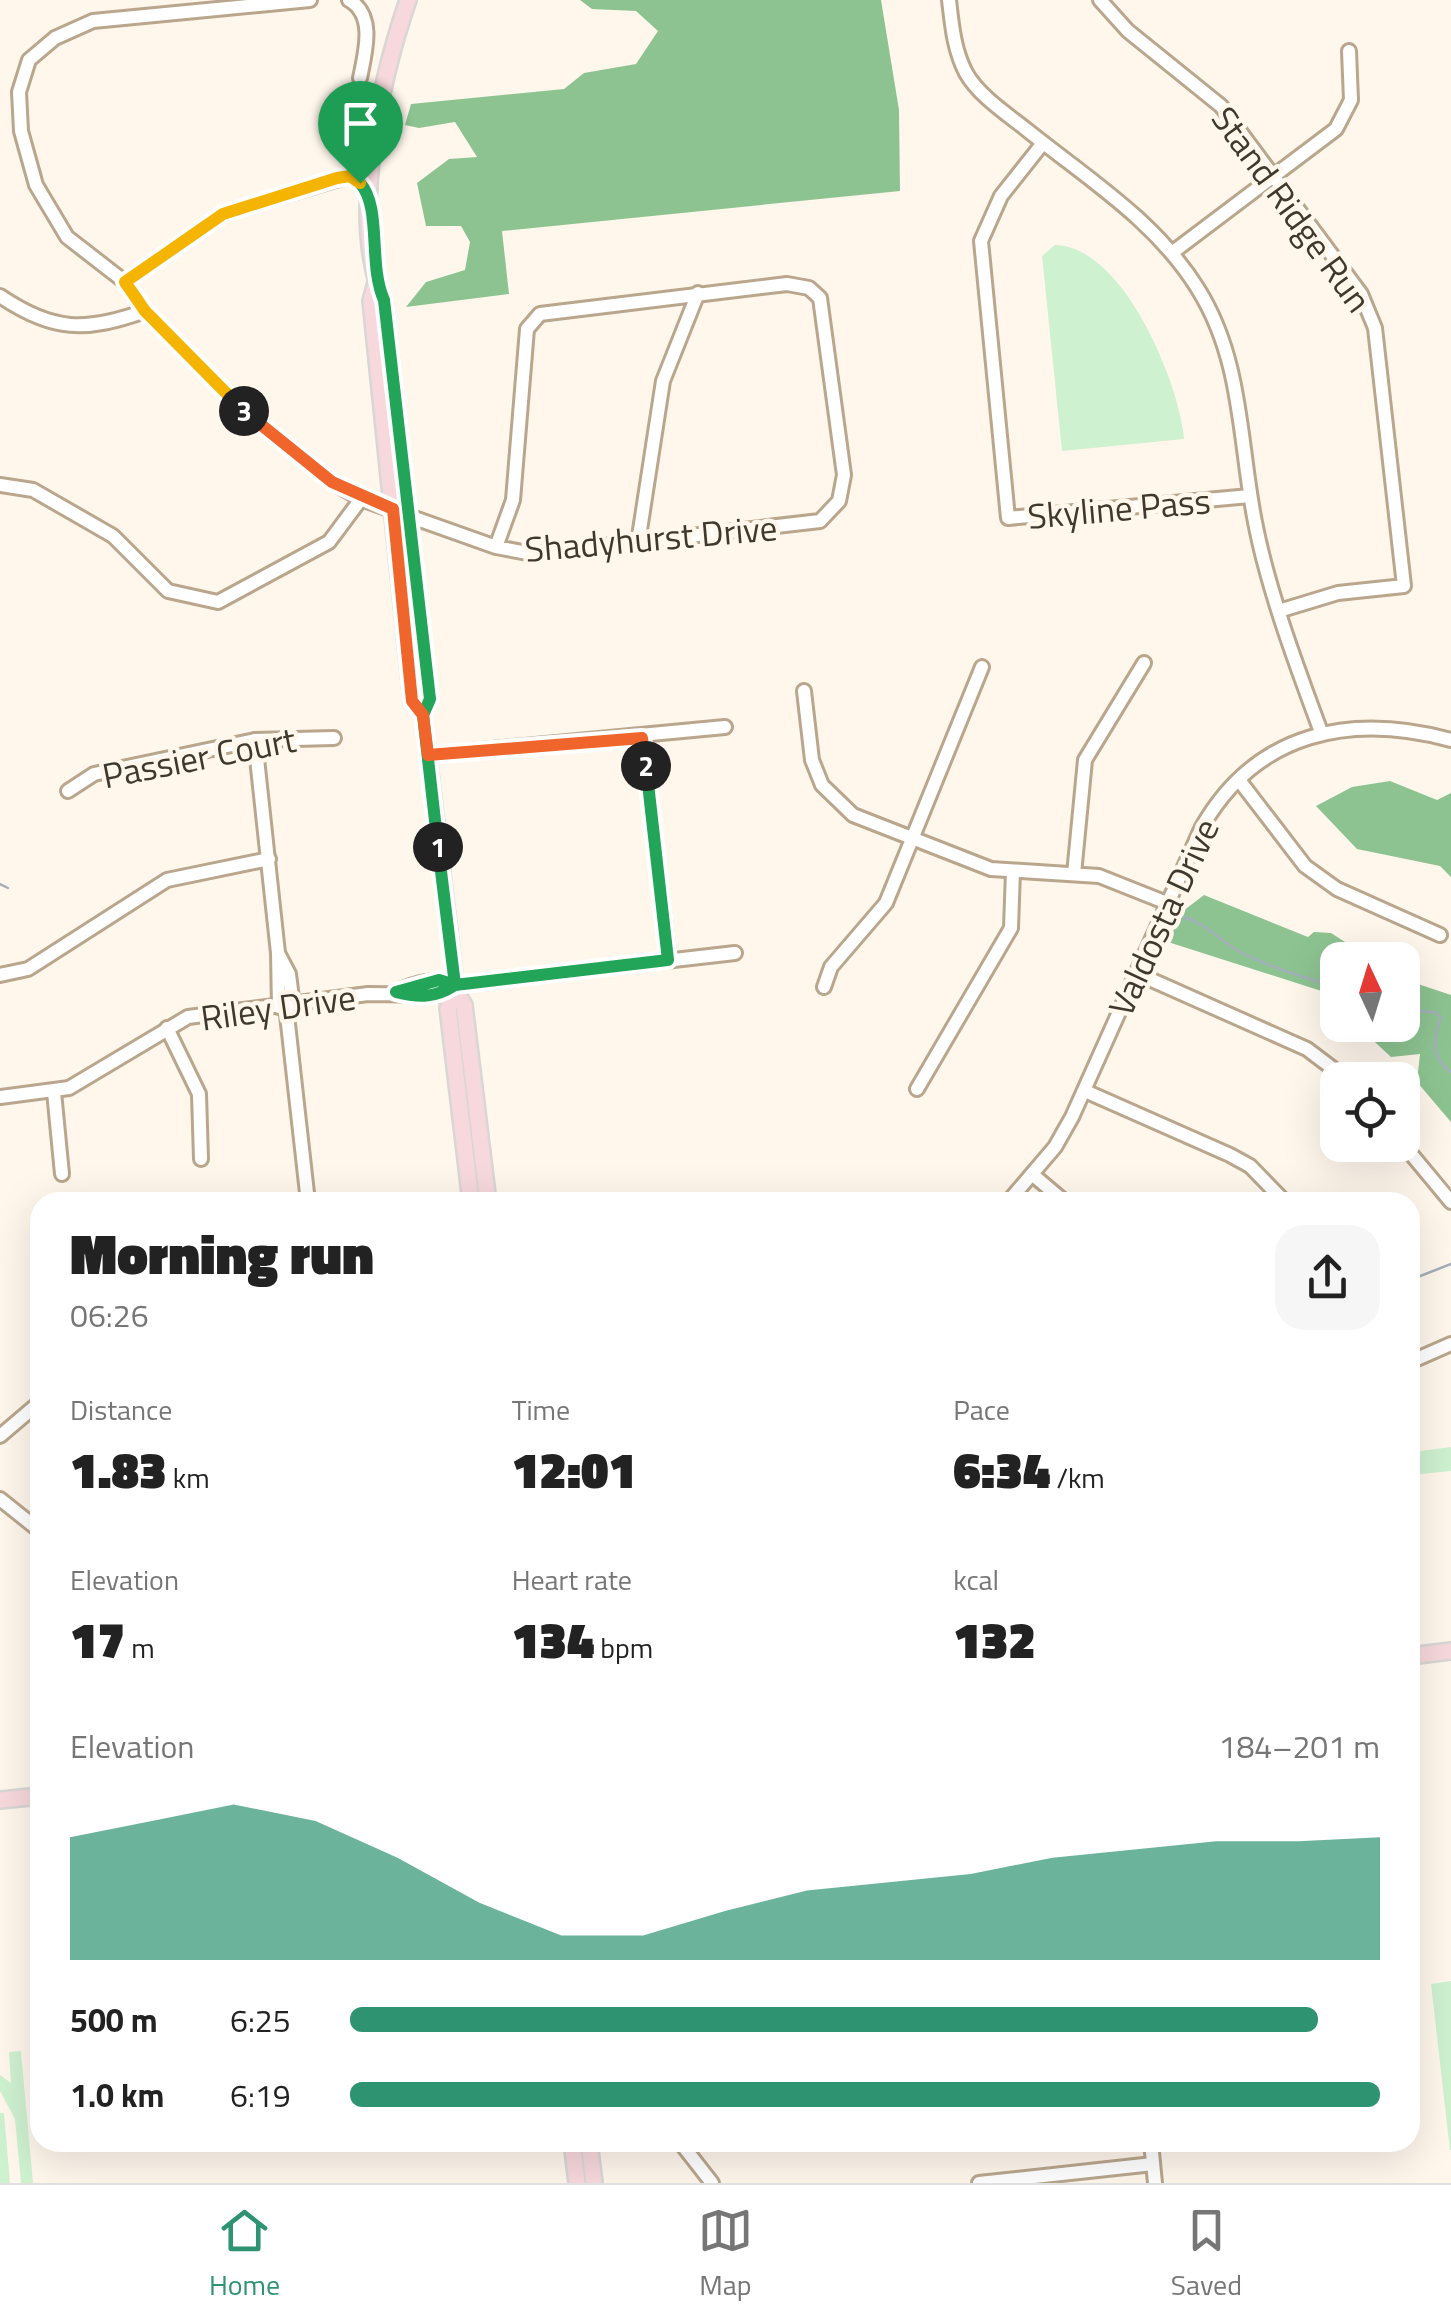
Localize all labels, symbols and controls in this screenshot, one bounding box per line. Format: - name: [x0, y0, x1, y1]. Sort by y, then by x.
- pin: [318, 81, 403, 184]
- street label: Stand Ridge Run: [1199, 95, 1385, 323]
- icon: arrive: [333, 96, 388, 151]
- pin: 3: [219, 386, 269, 436]
- text: 3: [236, 389, 252, 432]
- street label: Skyline Pass: [1025, 473, 1213, 543]
- street label: Shadyhurst Drive: [523, 500, 779, 576]
- street label: Passier Court: [98, 712, 300, 802]
- pin: 2: [621, 741, 671, 791]
- text: 2: [638, 744, 654, 787]
- street label: Valdosta Drive: [1094, 809, 1232, 1025]
- pin: 1: [413, 822, 463, 872]
- text: 1: [430, 825, 446, 868]
- north arrow: [1320, 942, 1420, 1042]
- map controls: [1320, 942, 1420, 1162]
- street label: Riley Drive: [197, 969, 359, 1045]
- button: locate: [1320, 1062, 1420, 1162]
- text: Morning run: [70, 1212, 374, 1295]
- button: share: [1275, 1225, 1380, 1330]
- text: 06:26: [70, 1291, 149, 1339]
- text: Distance: [70, 1388, 172, 1431]
- text: Time: [512, 1388, 570, 1431]
- text: Pace: [953, 1388, 1010, 1431]
- text: 1.83: [70, 1431, 167, 1507]
- text: 12:01: [512, 1431, 636, 1507]
- text: 6:34: [953, 1431, 1050, 1507]
- text: km: [167, 1456, 210, 1499]
- text: /km: [1050, 1456, 1105, 1499]
- text: Elevation: [70, 1558, 179, 1601]
- text: Heart rate: [512, 1558, 632, 1601]
- text: kcal: [953, 1558, 999, 1601]
- text: 17: [70, 1601, 125, 1677]
- text: 134: [512, 1601, 594, 1677]
- text: 132: [953, 1601, 1036, 1677]
- text: m: [125, 1626, 155, 1669]
- text: bpm: [594, 1626, 653, 1669]
- text: Elevation: [70, 1722, 194, 1770]
- text: 184–201 m: [1218, 1722, 1380, 1770]
- text: 500 m: [70, 1996, 158, 2044]
- text: 6:25: [230, 1996, 291, 2044]
- text: 1.0 km: [70, 2071, 164, 2119]
- text: 6:19: [230, 2071, 291, 2119]
- tab: Home: [209, 2203, 280, 2306]
- tab: Map: [698, 2203, 753, 2306]
- tab: Saved: [1171, 2203, 1242, 2306]

